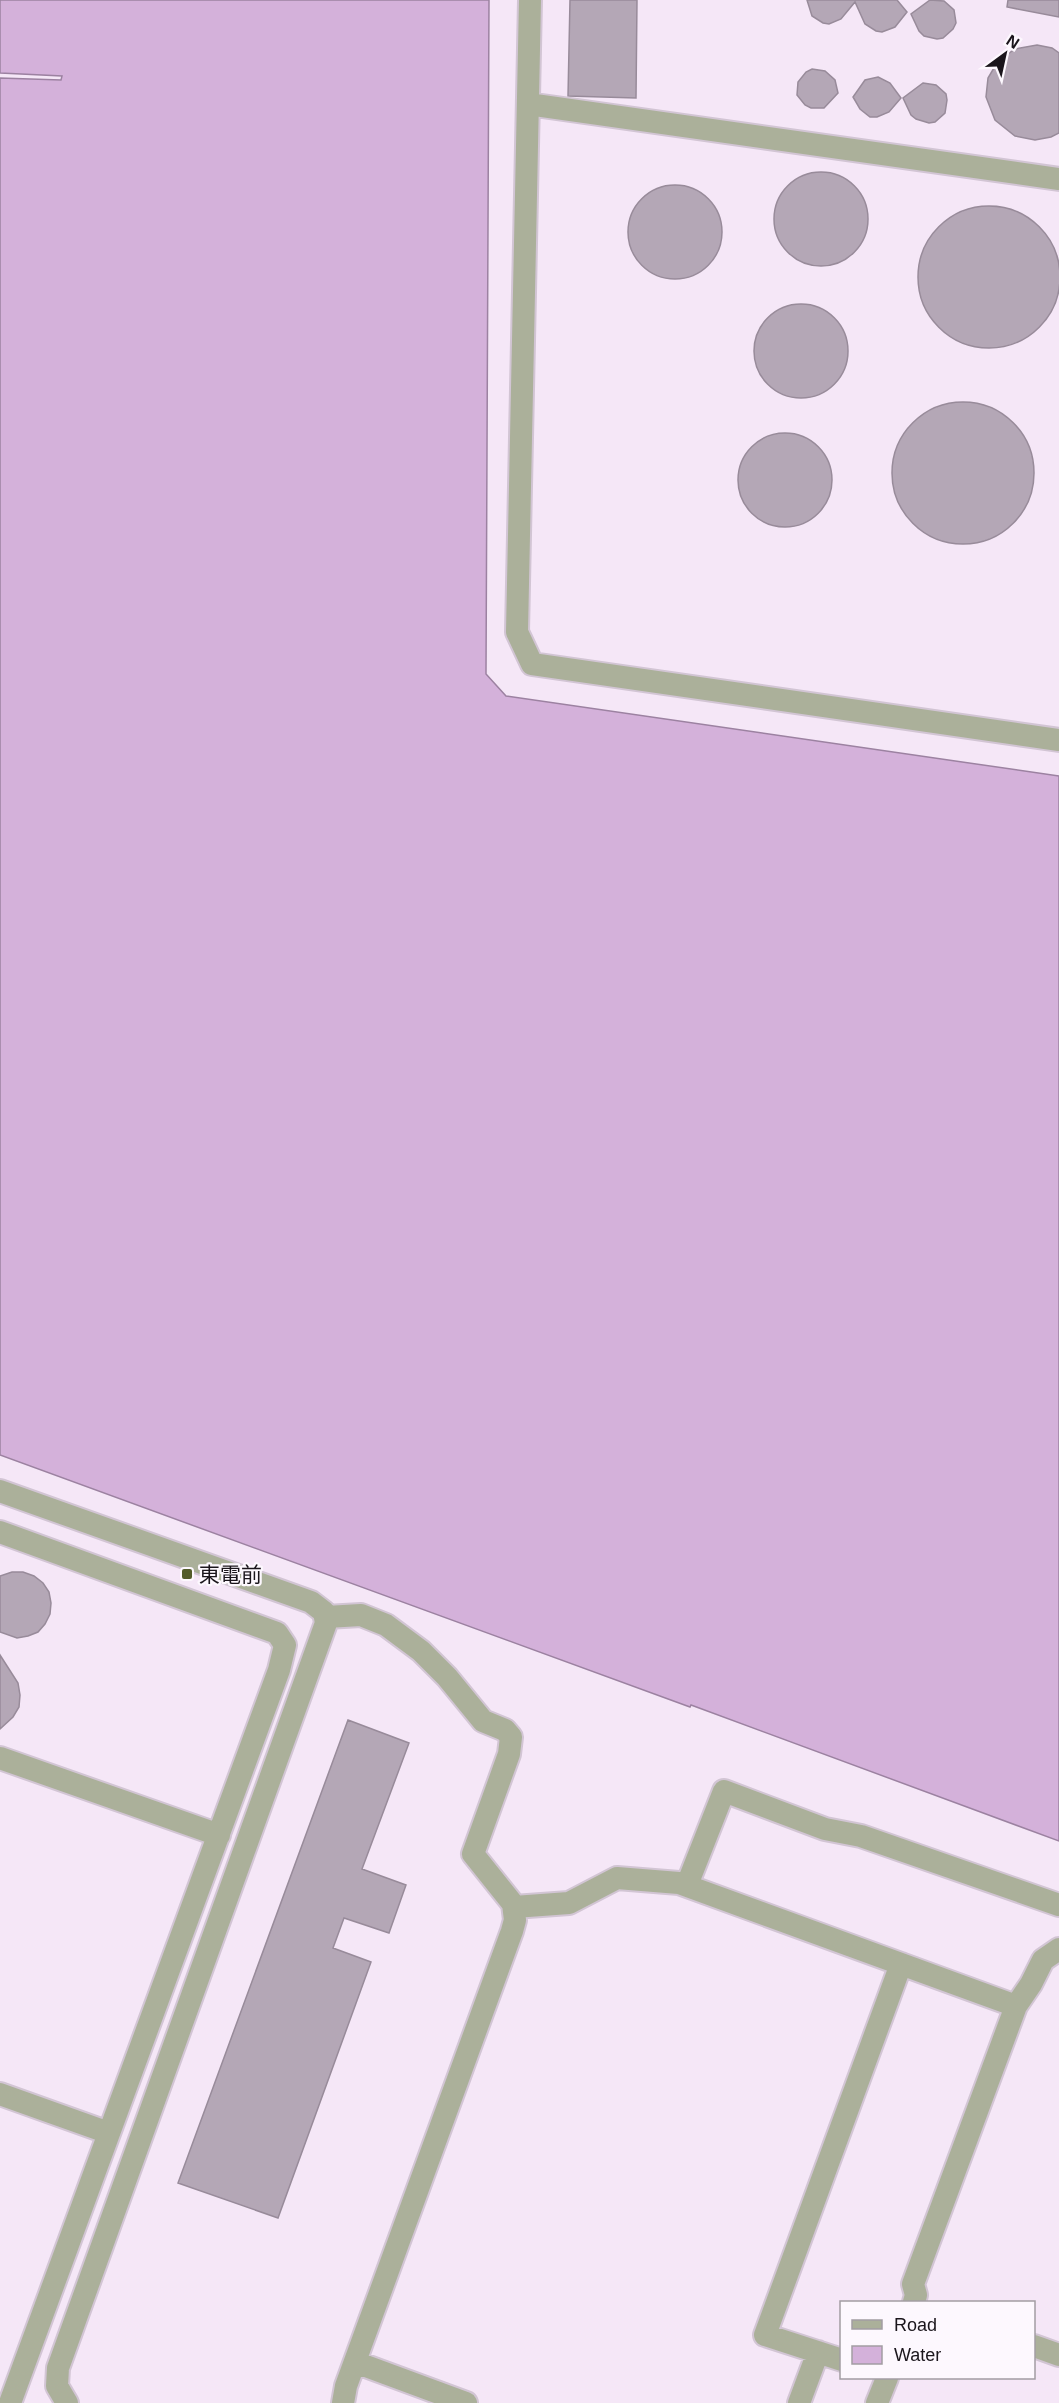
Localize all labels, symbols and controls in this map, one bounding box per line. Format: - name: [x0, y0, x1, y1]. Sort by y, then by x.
- north arrow: [975, 24, 1035, 84]
- text: N: [1003, 32, 1022, 52]
- place label: 東電前: [199, 1563, 262, 1586]
- marker: 東電前: [180, 1567, 194, 1581]
- legend: [840, 2301, 1035, 2379]
- text: Road: [894, 2315, 937, 2335]
- text: Water: [894, 2345, 941, 2365]

